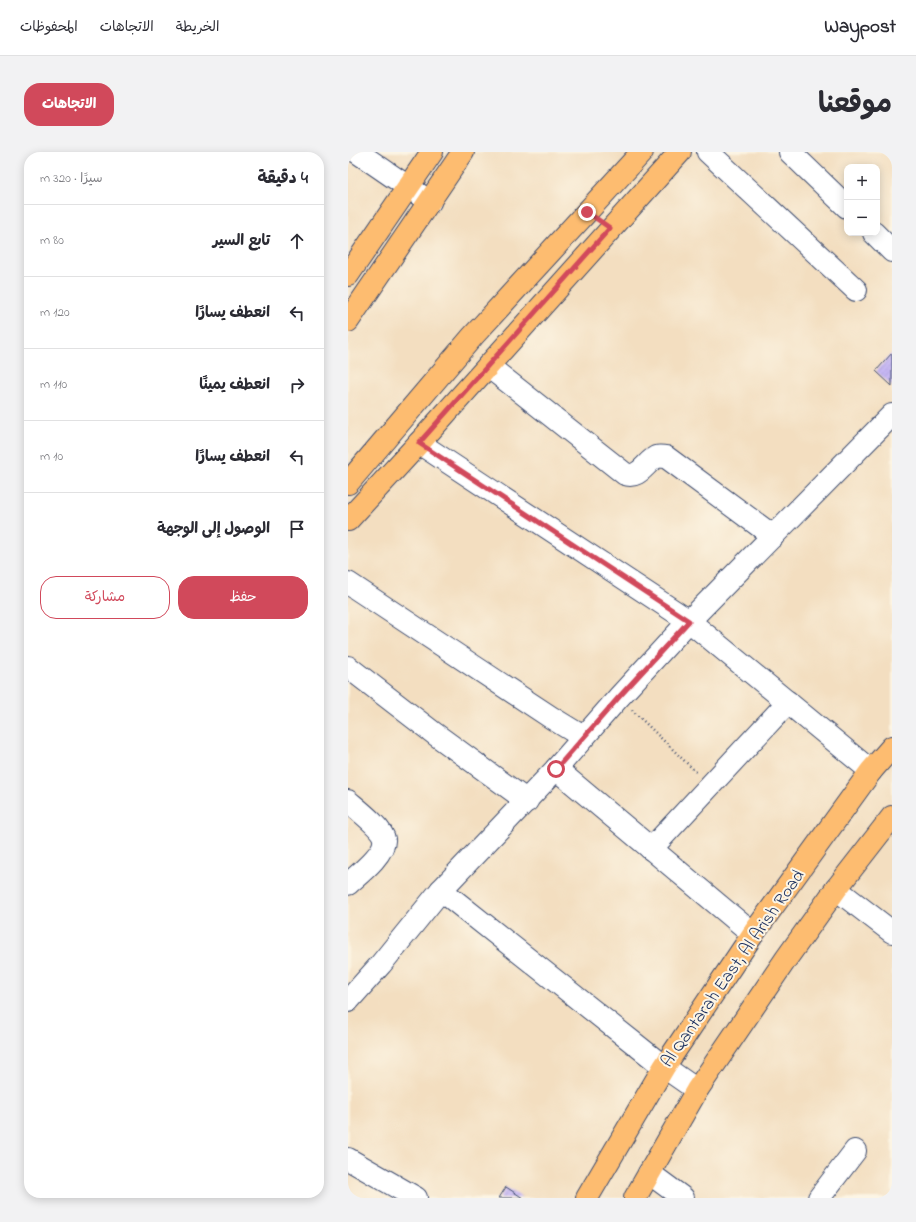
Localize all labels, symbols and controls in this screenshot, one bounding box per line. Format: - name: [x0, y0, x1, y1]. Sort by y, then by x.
- text: Waypost: [824, 14, 896, 41]
- text: المحفوظات: [20, 17, 78, 38]
- text: الاتجاهات: [100, 17, 154, 38]
- text: الخريطة: [176, 17, 219, 38]
- button: الاتجاهات: [24, 83, 114, 126]
- text: موقعنا: [818, 85, 892, 126]
- map controls: [844, 164, 880, 236]
- button: +: [844, 164, 880, 200]
- text: 4 دقيقة: [258, 166, 308, 191]
- text: سيرًا · 320 m: [40, 169, 103, 188]
- button: −: [844, 200, 880, 236]
- route end: [578, 203, 596, 221]
- text: تابع السير: [213, 230, 270, 252]
- icon: ahead: [286, 230, 308, 252]
- text: 80 m: [40, 231, 64, 250]
- text: انعطف يسارًا: [195, 302, 270, 324]
- icon: left: [286, 302, 308, 324]
- text: 120 m: [40, 303, 70, 322]
- text: انعطف يمينًا: [199, 374, 270, 396]
- icon: right: [286, 374, 308, 396]
- text: 110 m: [40, 375, 67, 394]
- text: انعطف يسارًا: [195, 446, 270, 468]
- icon: left: [286, 446, 308, 468]
- text: 10 m: [40, 447, 63, 466]
- text: الوصول إلى الوجهة: [157, 518, 270, 540]
- icon: arrive: [286, 518, 308, 540]
- button: مشاركة: [40, 576, 170, 619]
- button: حفظ: [178, 576, 308, 619]
- route start: [547, 760, 565, 778]
- street label: Al Qantarah East, Al Arish Road: [655, 865, 812, 1073]

